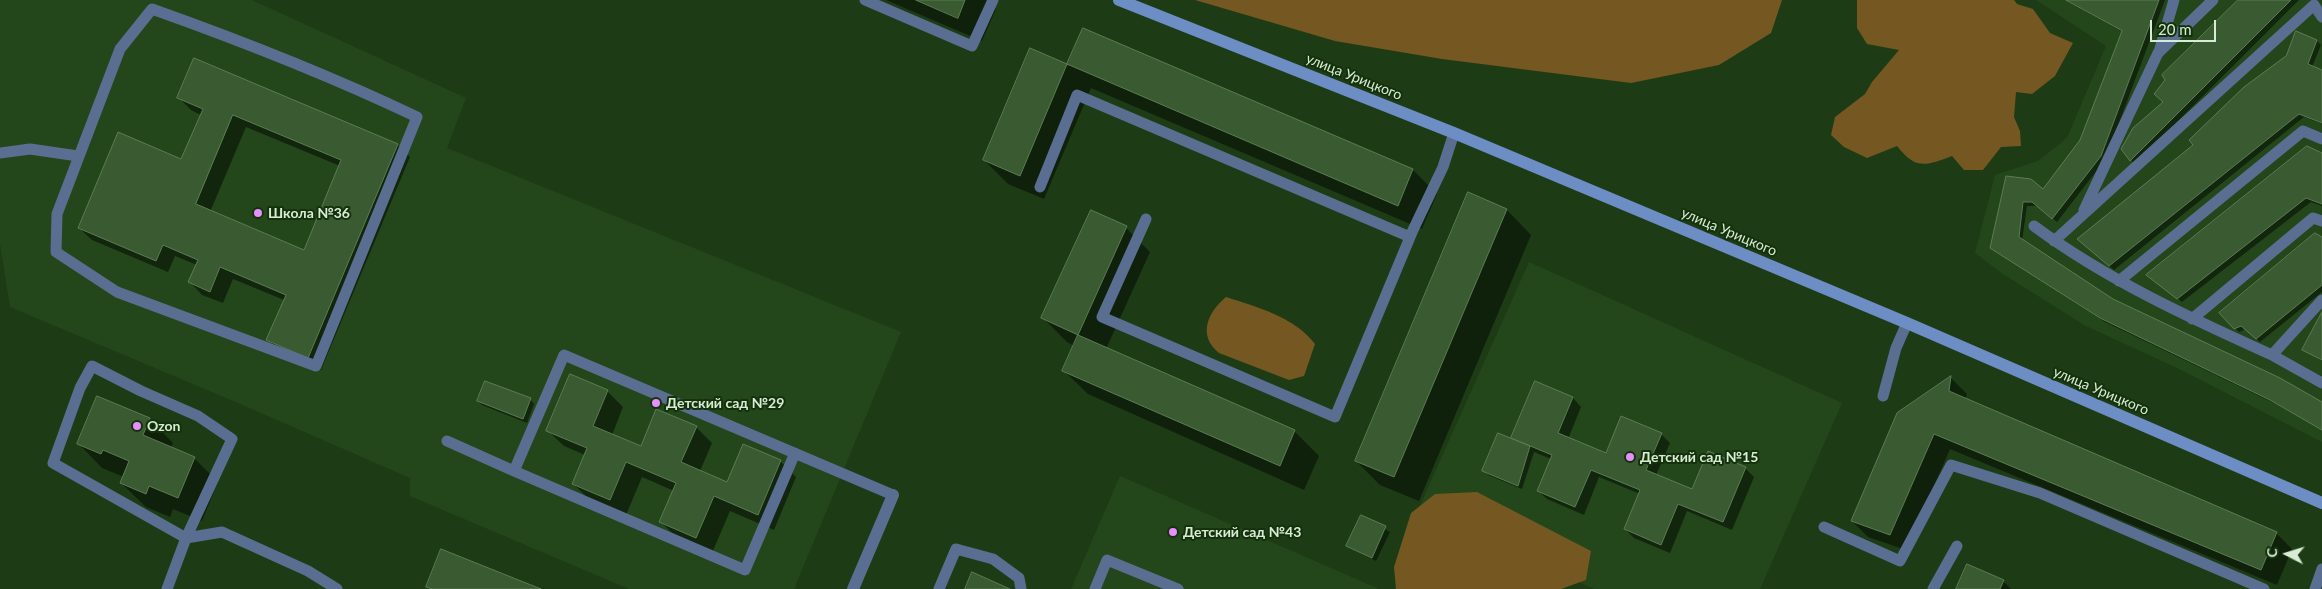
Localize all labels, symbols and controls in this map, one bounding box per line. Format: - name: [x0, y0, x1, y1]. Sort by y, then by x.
- scale bar: [2152, 10, 2218, 42]
- text: 20 m: [2158, 20, 2192, 38]
- street label: улица Урицкого: [1303, 50, 1405, 104]
- street label: улица Урицкого: [1679, 204, 1779, 260]
- place label: Школа №36: [268, 205, 350, 221]
- marker: Школа №36: [252, 207, 264, 219]
- street label: улица Урицкого: [2051, 363, 2151, 419]
- place label: Детский сад №29: [666, 395, 784, 411]
- marker: Детский сад №29: [650, 397, 662, 409]
- place label: Ozon: [147, 418, 180, 434]
- marker: Ozon: [131, 420, 143, 432]
- place label: Детский сад №15: [1640, 449, 1758, 465]
- marker: Детский сад №15: [1624, 451, 1636, 463]
- place label: Детский сад №43: [1183, 524, 1301, 540]
- marker: Детский сад №43: [1167, 526, 1179, 538]
- north arrow: [2262, 529, 2312, 579]
- text: С: [2263, 547, 2280, 558]

